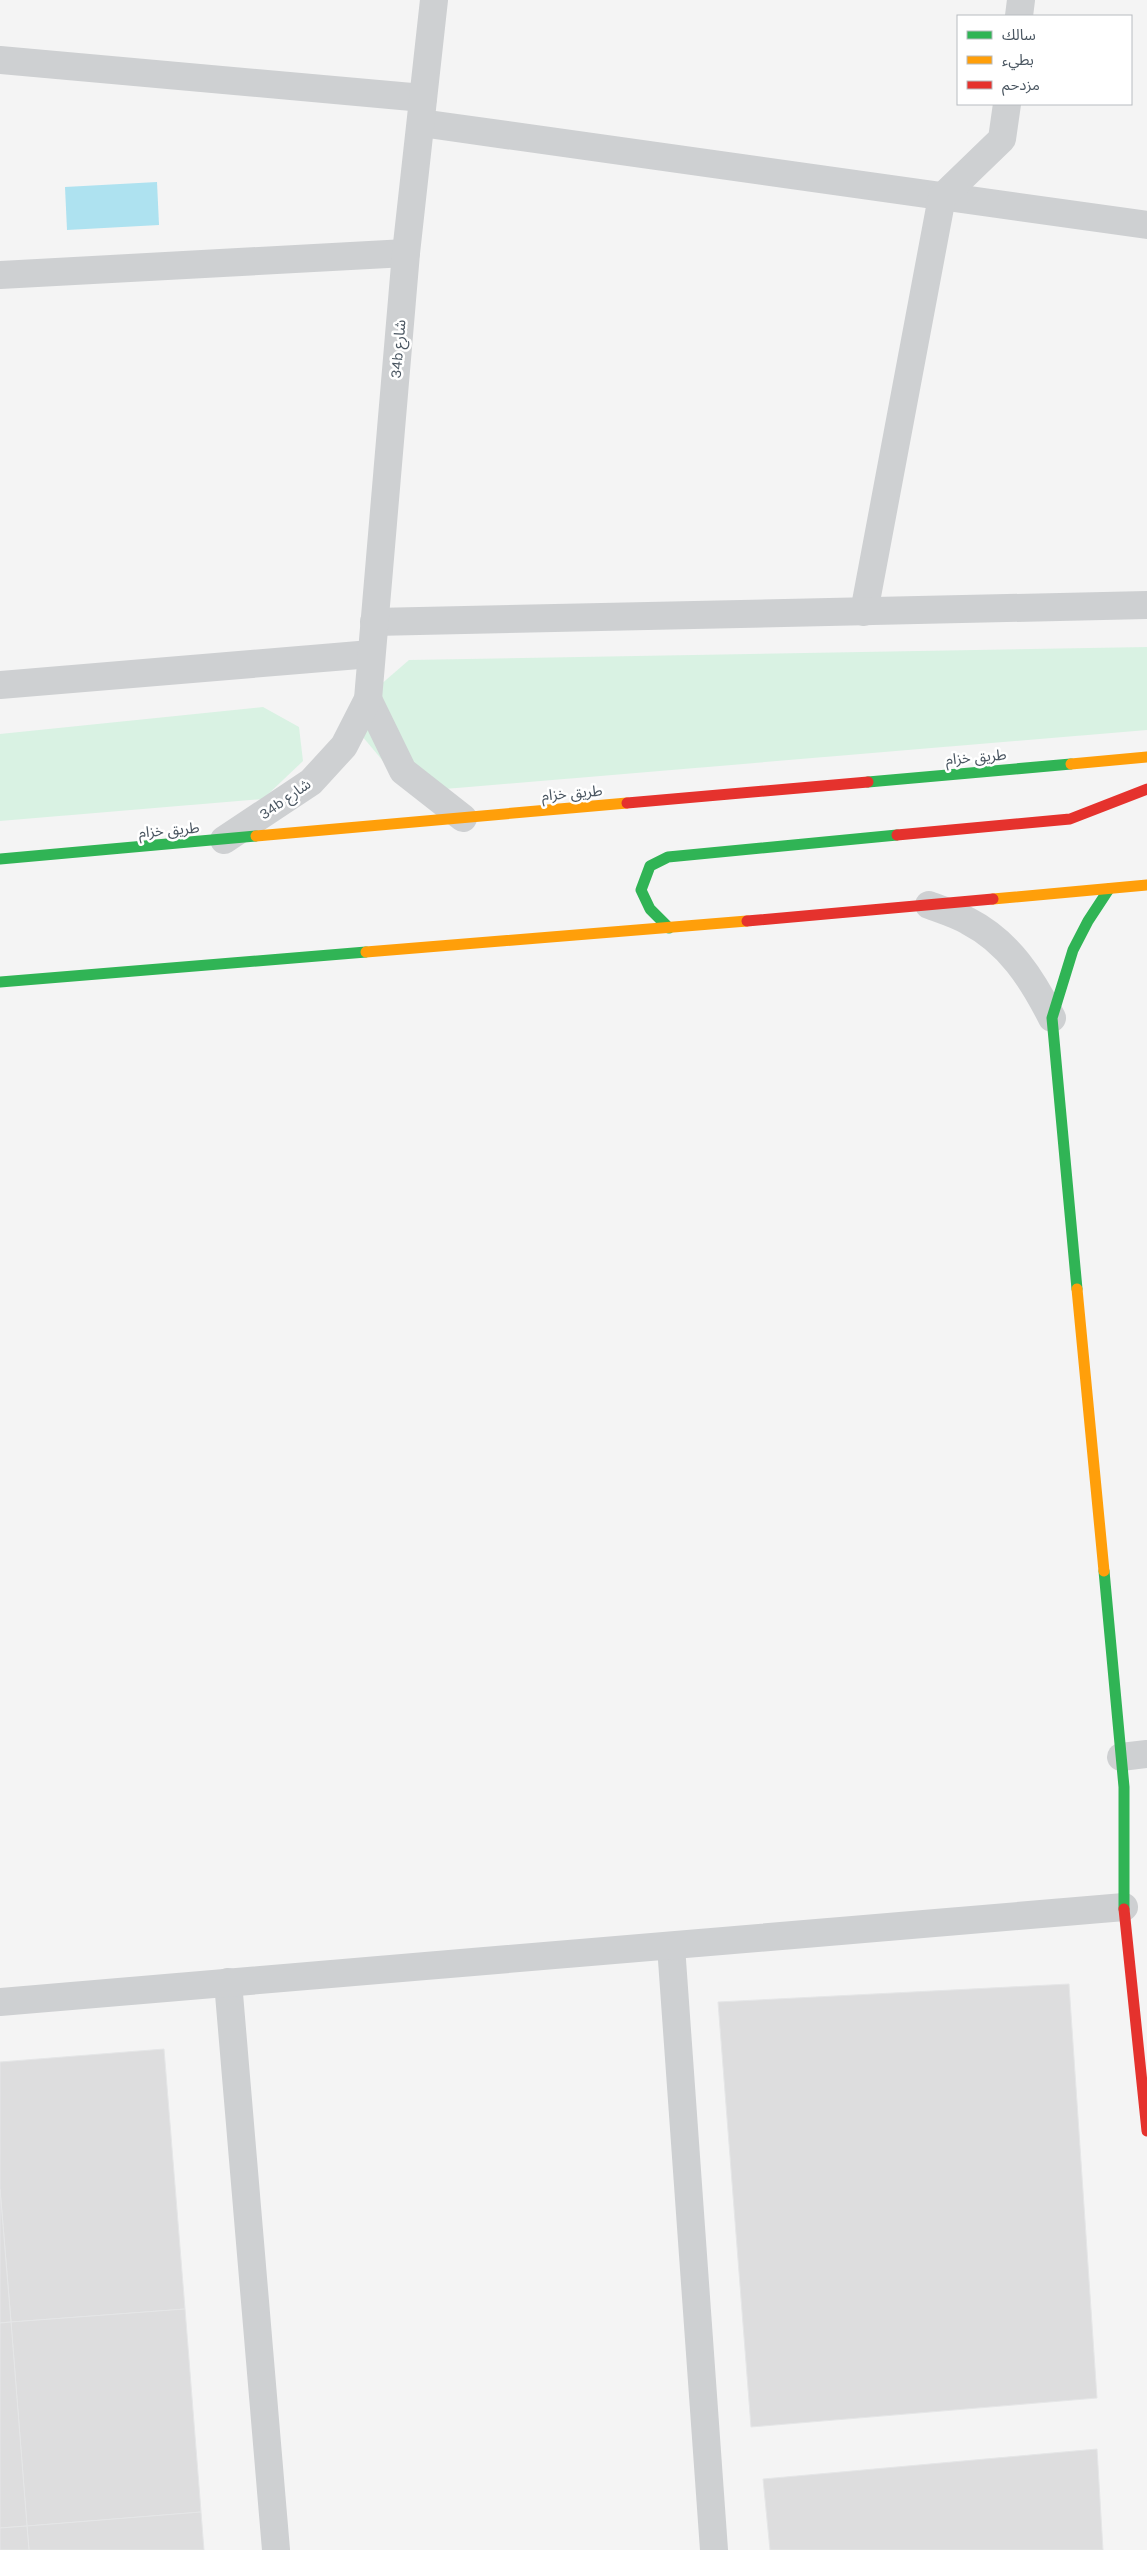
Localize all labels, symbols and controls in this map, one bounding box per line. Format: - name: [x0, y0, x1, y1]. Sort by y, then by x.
- legend: [957, 15, 1132, 105]
- text: سالك: [1002, 26, 1036, 44]
- text: بطيء: [1002, 51, 1034, 71]
- text: مزدحم: [1002, 76, 1040, 96]
- street label: 34b شارع: [386, 319, 413, 379]
- street label: طريق خزام: [945, 745, 1007, 771]
- street label: 34b شارع: [256, 775, 316, 826]
- street label: طريق خزام: [541, 781, 603, 807]
- street label: طريق خزام: [138, 818, 200, 844]

